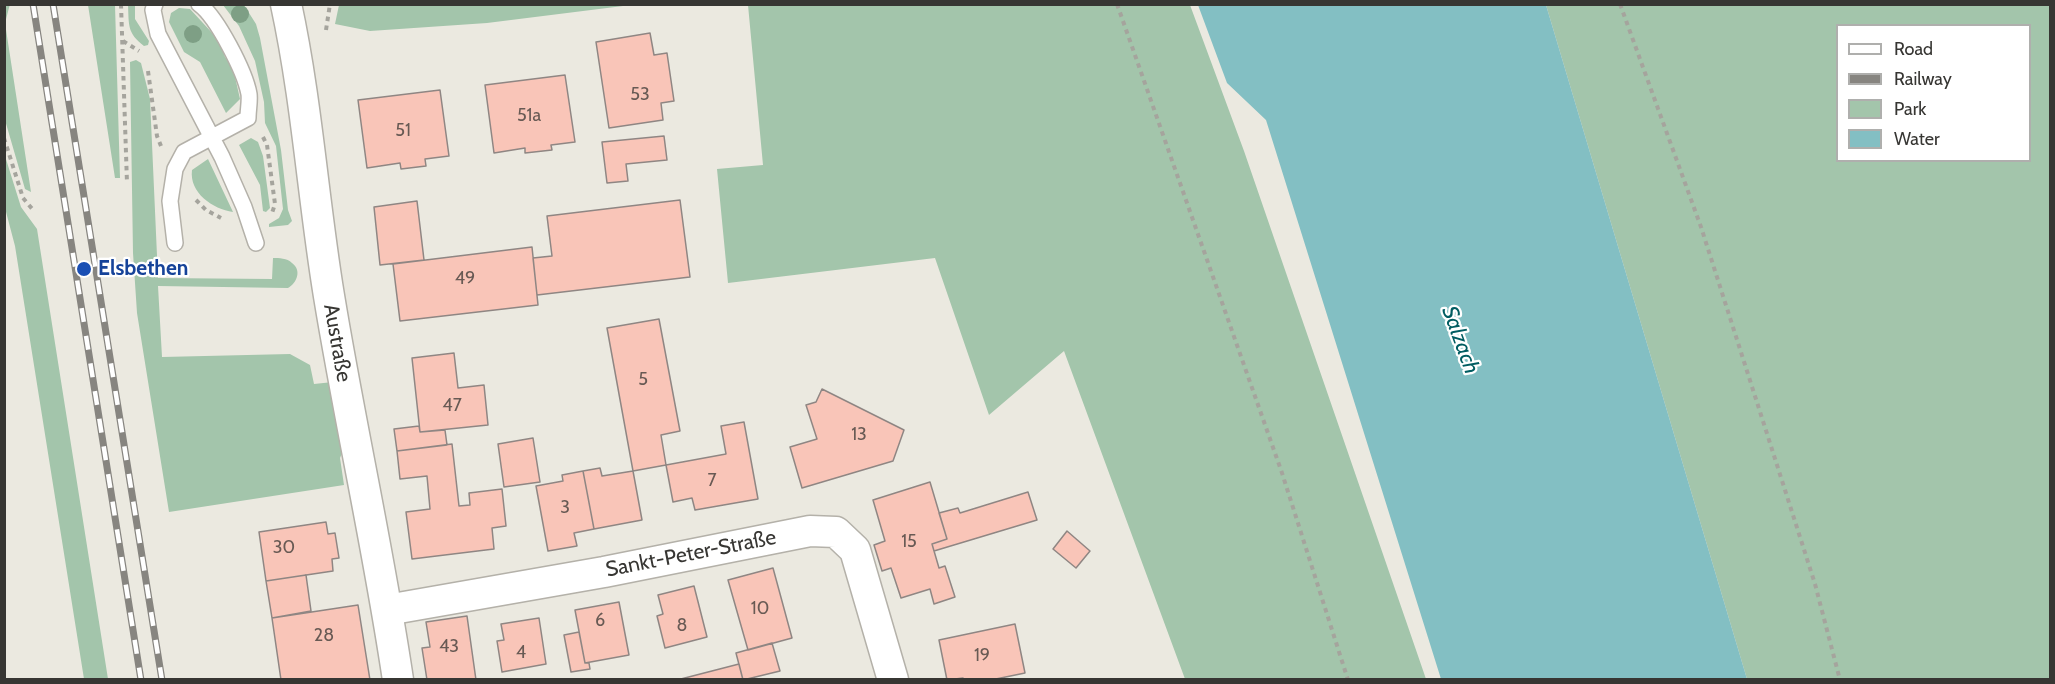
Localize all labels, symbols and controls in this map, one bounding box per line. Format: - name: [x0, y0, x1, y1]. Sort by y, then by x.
- legend: [1836, 24, 2031, 162]
- text: Road: [1894, 38, 1933, 60]
- text: Railway: [1894, 68, 1952, 90]
- house number: 53: [630, 84, 650, 106]
- text: Park: [1894, 98, 1926, 120]
- house number: 51a: [517, 105, 541, 127]
- house number: 51: [395, 120, 411, 142]
- text: Water: [1894, 128, 1940, 150]
- place label: Elsbethen: [98, 256, 188, 282]
- marker: Elsbethen: [75, 260, 93, 278]
- house number: 49: [455, 268, 475, 290]
- street label: Austraße: [318, 302, 356, 384]
- water label: Salzach: [1436, 302, 1484, 378]
- house number: 5: [638, 369, 648, 391]
- house number: 47: [442, 395, 462, 417]
- house number: 13: [851, 424, 867, 446]
- house number: 7: [707, 470, 717, 492]
- house number: 3: [560, 497, 570, 519]
- street label: Sankt-Peter-Straße: [604, 525, 778, 583]
- house number: 15: [901, 531, 917, 553]
- house number: 30: [273, 537, 295, 559]
- house number: 10: [751, 598, 769, 620]
- house number: 6: [595, 610, 605, 632]
- house number: 8: [677, 615, 687, 637]
- house number: 28: [314, 625, 334, 647]
- house number: 43: [439, 636, 459, 658]
- house number: 4: [516, 642, 526, 664]
- house number: 19: [974, 645, 990, 667]

